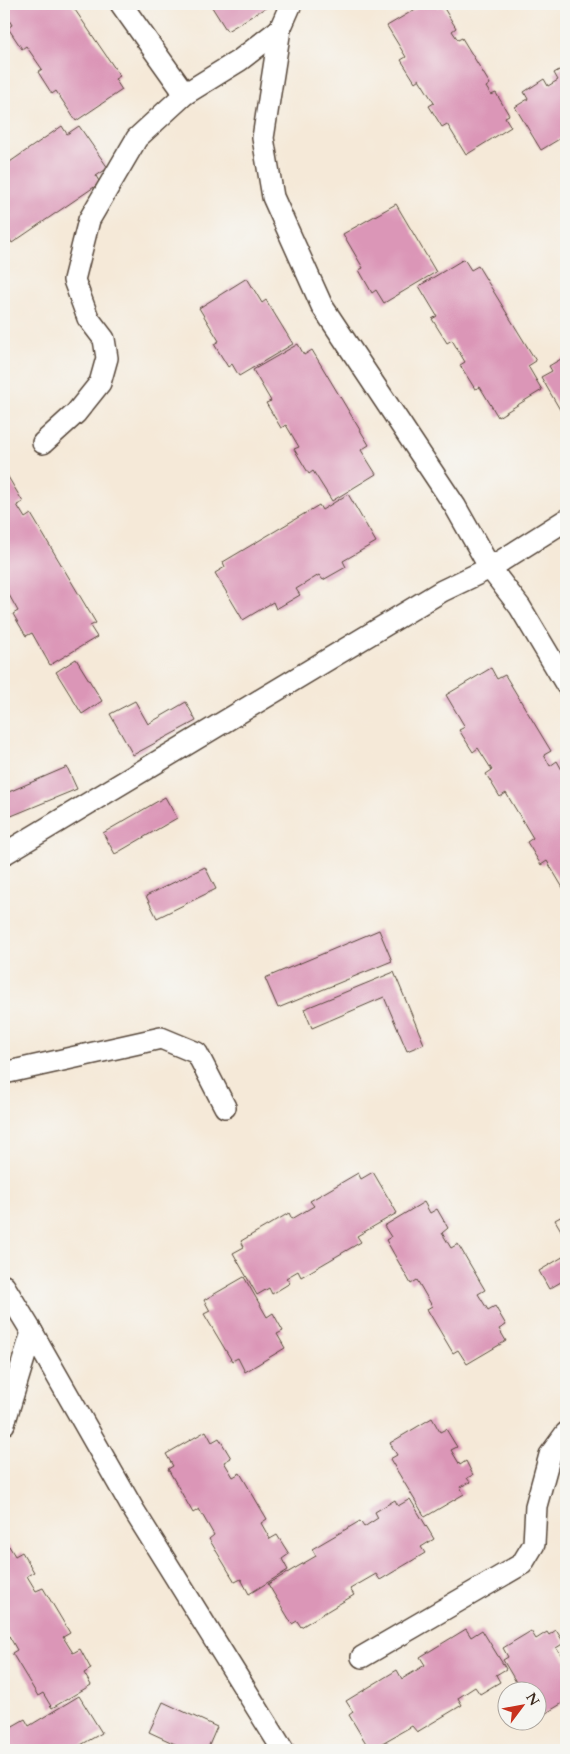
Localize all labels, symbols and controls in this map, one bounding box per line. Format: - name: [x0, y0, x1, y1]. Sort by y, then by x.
- north arrow: [498, 1682, 548, 1732]
- text: N: [521, 1689, 544, 1710]

